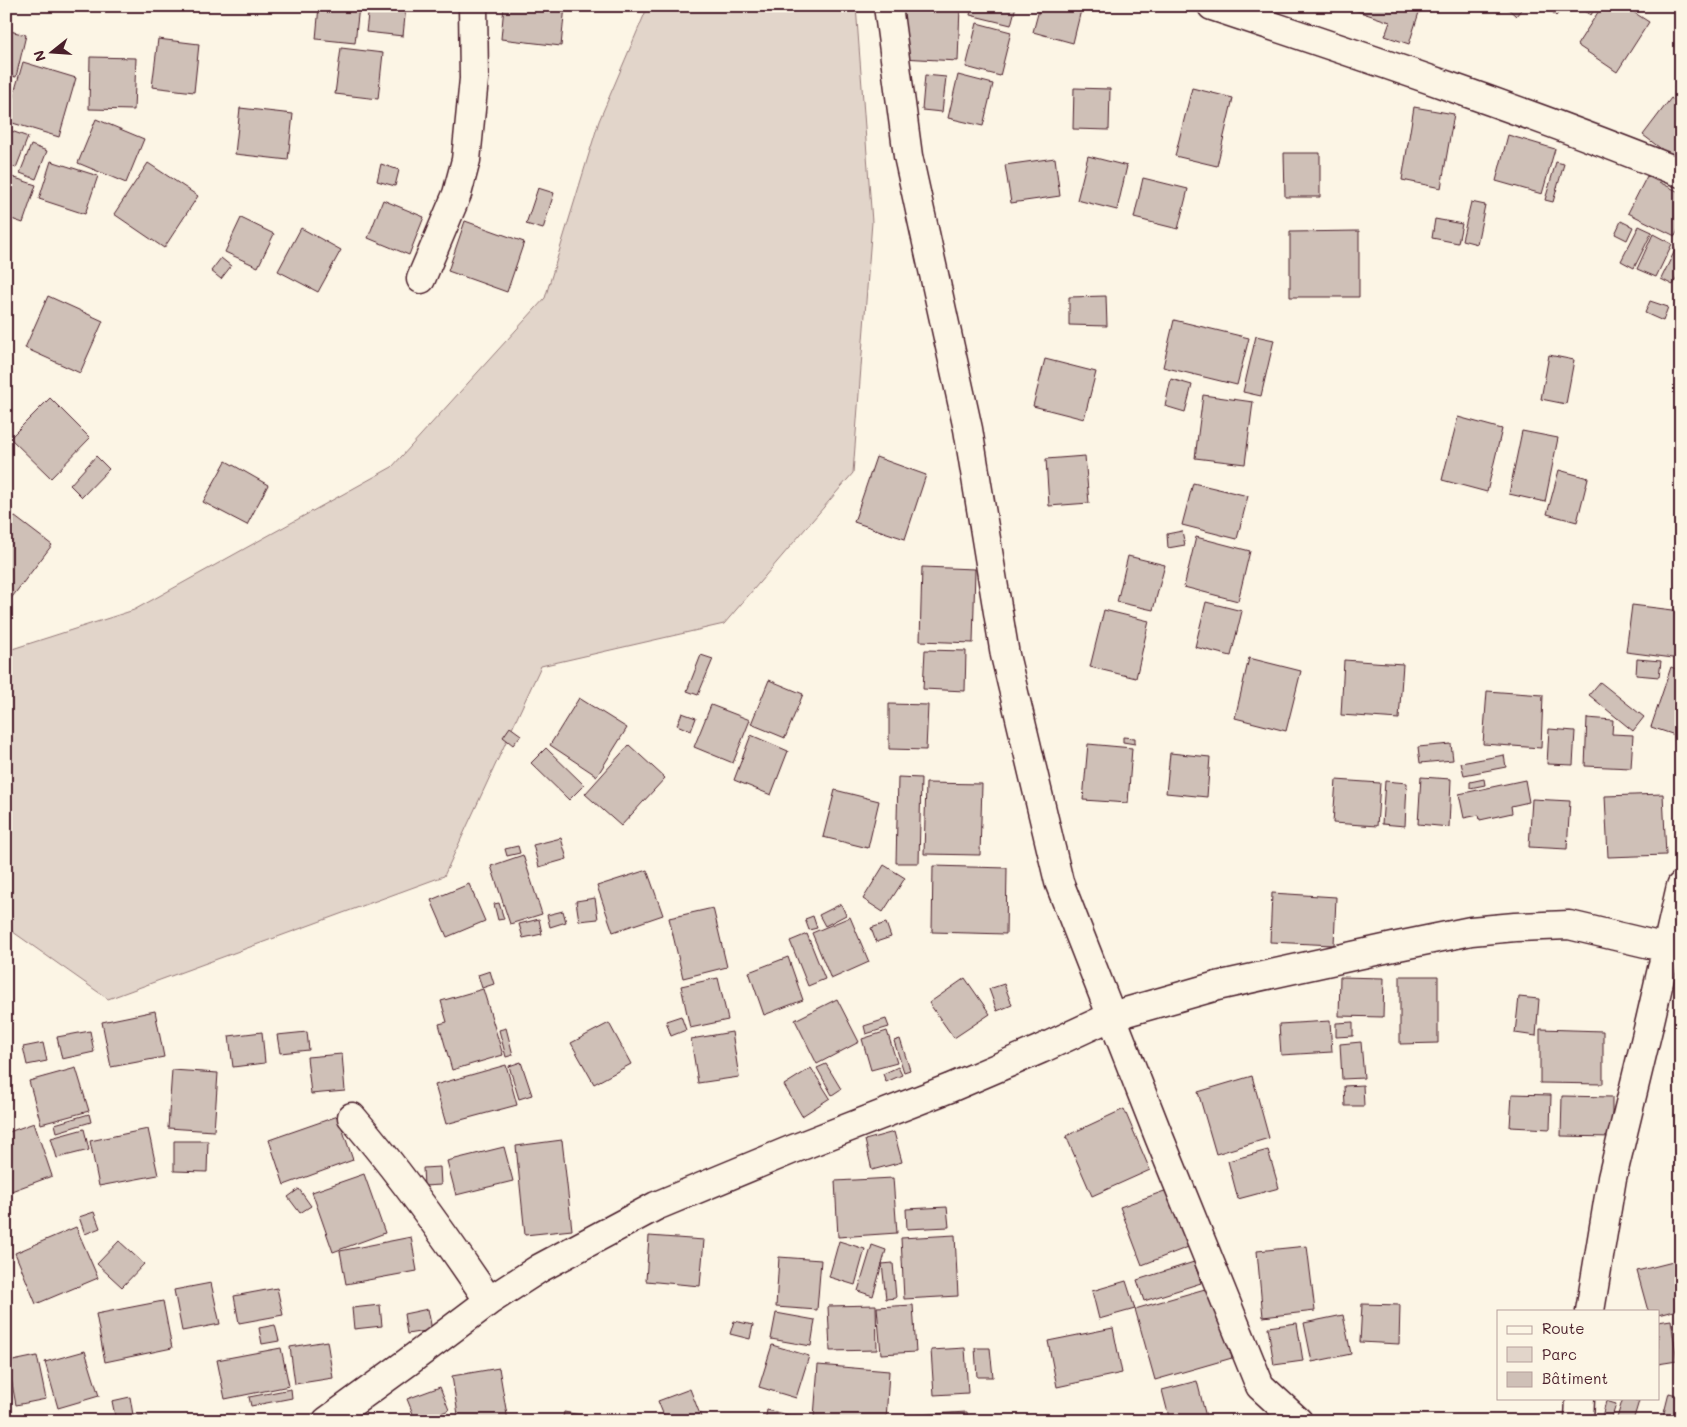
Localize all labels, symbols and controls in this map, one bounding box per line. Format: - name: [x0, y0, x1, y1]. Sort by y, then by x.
- north arrow: [28, 28, 78, 78]
- text: N: [28, 48, 50, 64]
- legend: [1497, 1310, 1660, 1400]
- text: Route: [1542, 1318, 1585, 1338]
- text: Parc: [1542, 1344, 1577, 1364]
- text: Bâtiment: [1542, 1368, 1608, 1388]

